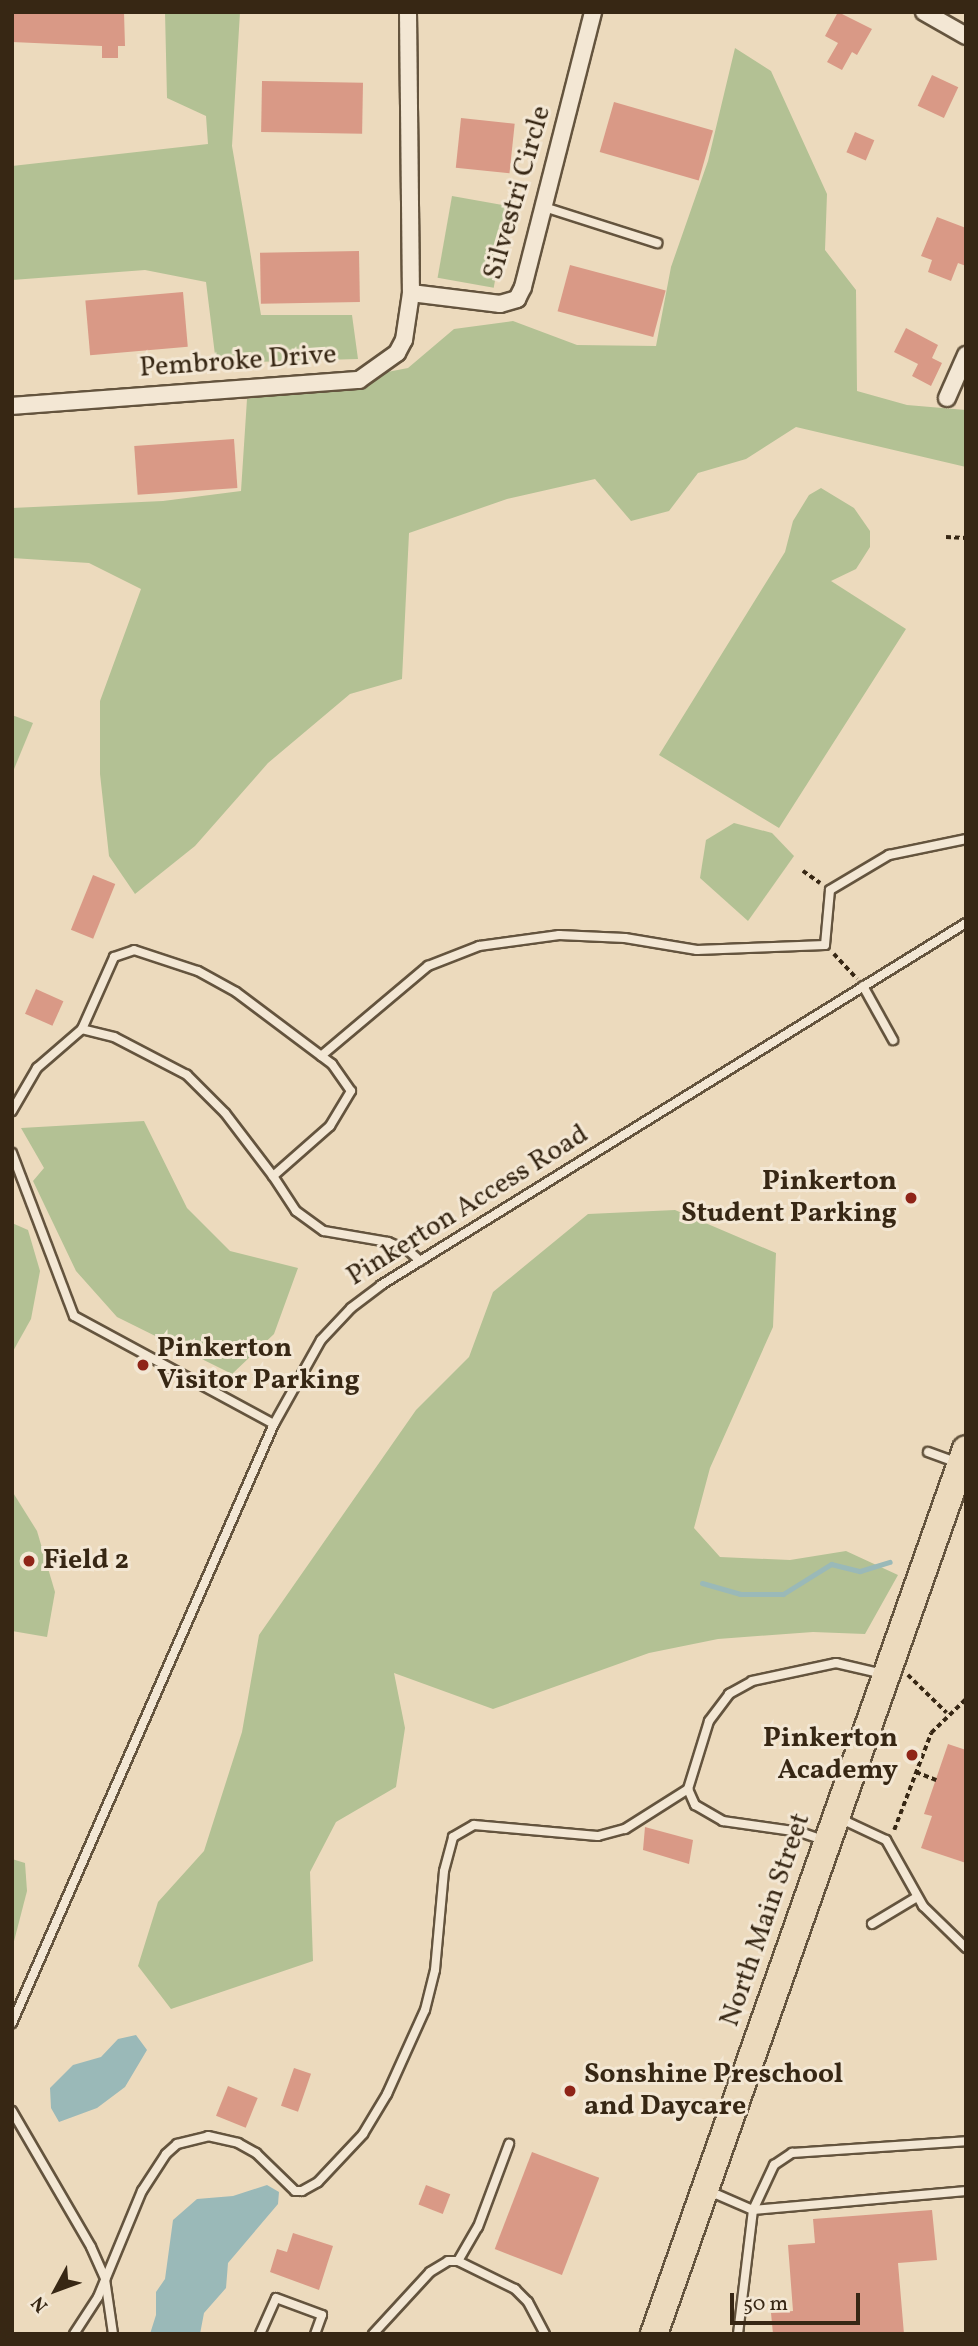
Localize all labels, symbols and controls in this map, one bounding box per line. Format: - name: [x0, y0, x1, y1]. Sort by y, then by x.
- street label: Silvestri Circle: [477, 102, 559, 284]
- street label: Pembroke Drive: [138, 338, 338, 386]
- street label: Pinkerton Access Road: [341, 1118, 595, 1294]
- place label: Pinkerton Student Parking: [681, 1165, 897, 1231]
- marker: Pinkerton Student Parking: [903, 1190, 919, 1206]
- place label: Pinkerton Visitor Parking: [157, 1332, 360, 1398]
- marker: Pinkerton Visitor Parking: [135, 1357, 151, 1373]
- place label: Field 2: [43, 1544, 129, 1578]
- marker: Field 2: [21, 1553, 37, 1569]
- place label: Pinkerton Academy: [763, 1722, 898, 1788]
- marker: Pinkerton Academy: [904, 1747, 920, 1763]
- street label: North Main Street: [714, 1809, 818, 2031]
- place label: Sonshine Preschool and Daycare: [584, 2058, 843, 2124]
- marker: Sonshine Preschool and Daycare: [562, 2083, 578, 2099]
- north arrow: [21, 2255, 91, 2325]
- scale bar: [733, 2280, 862, 2324]
- text: N: [26, 2290, 54, 2318]
- text: 50 m: [743, 2290, 788, 2319]

